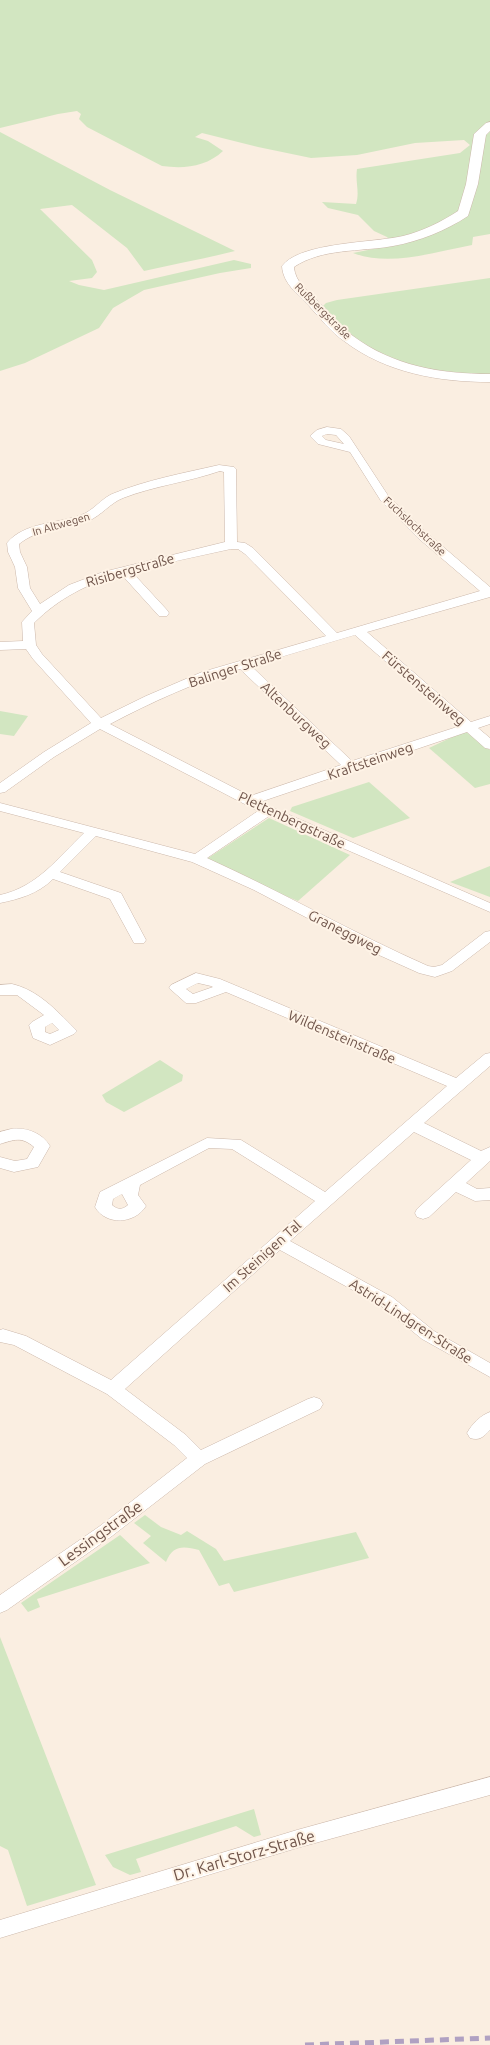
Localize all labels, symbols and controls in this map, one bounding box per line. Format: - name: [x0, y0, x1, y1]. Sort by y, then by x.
- street label: Rußbergstraße: [292, 280, 354, 342]
- street label: Fuchslochstraße: [382, 494, 448, 558]
- street label: In Altwegen: [31, 510, 91, 538]
- street label: Risibergstraße: [84, 550, 176, 590]
- street label: Balinger Straße: [186, 645, 284, 691]
- street label: Fürstensteinweg: [379, 648, 469, 728]
- street label: Altenburgweg: [258, 678, 334, 752]
- street label: Kraftsteinweg: [325, 739, 415, 783]
- street label: Plettenbergstraße: [236, 788, 348, 852]
- street label: Graneggweg: [306, 907, 384, 957]
- street label: Wildensteinstraße: [286, 1007, 398, 1067]
- street label: Im Steinigen Tal: [220, 1217, 304, 1295]
- street label: Astrid-Lindgren-Straße: [347, 1275, 475, 1367]
- street label: Lessingstraße: [55, 1497, 145, 1569]
- street label: Dr. Karl-Storz-Straße: [171, 1826, 317, 1884]

